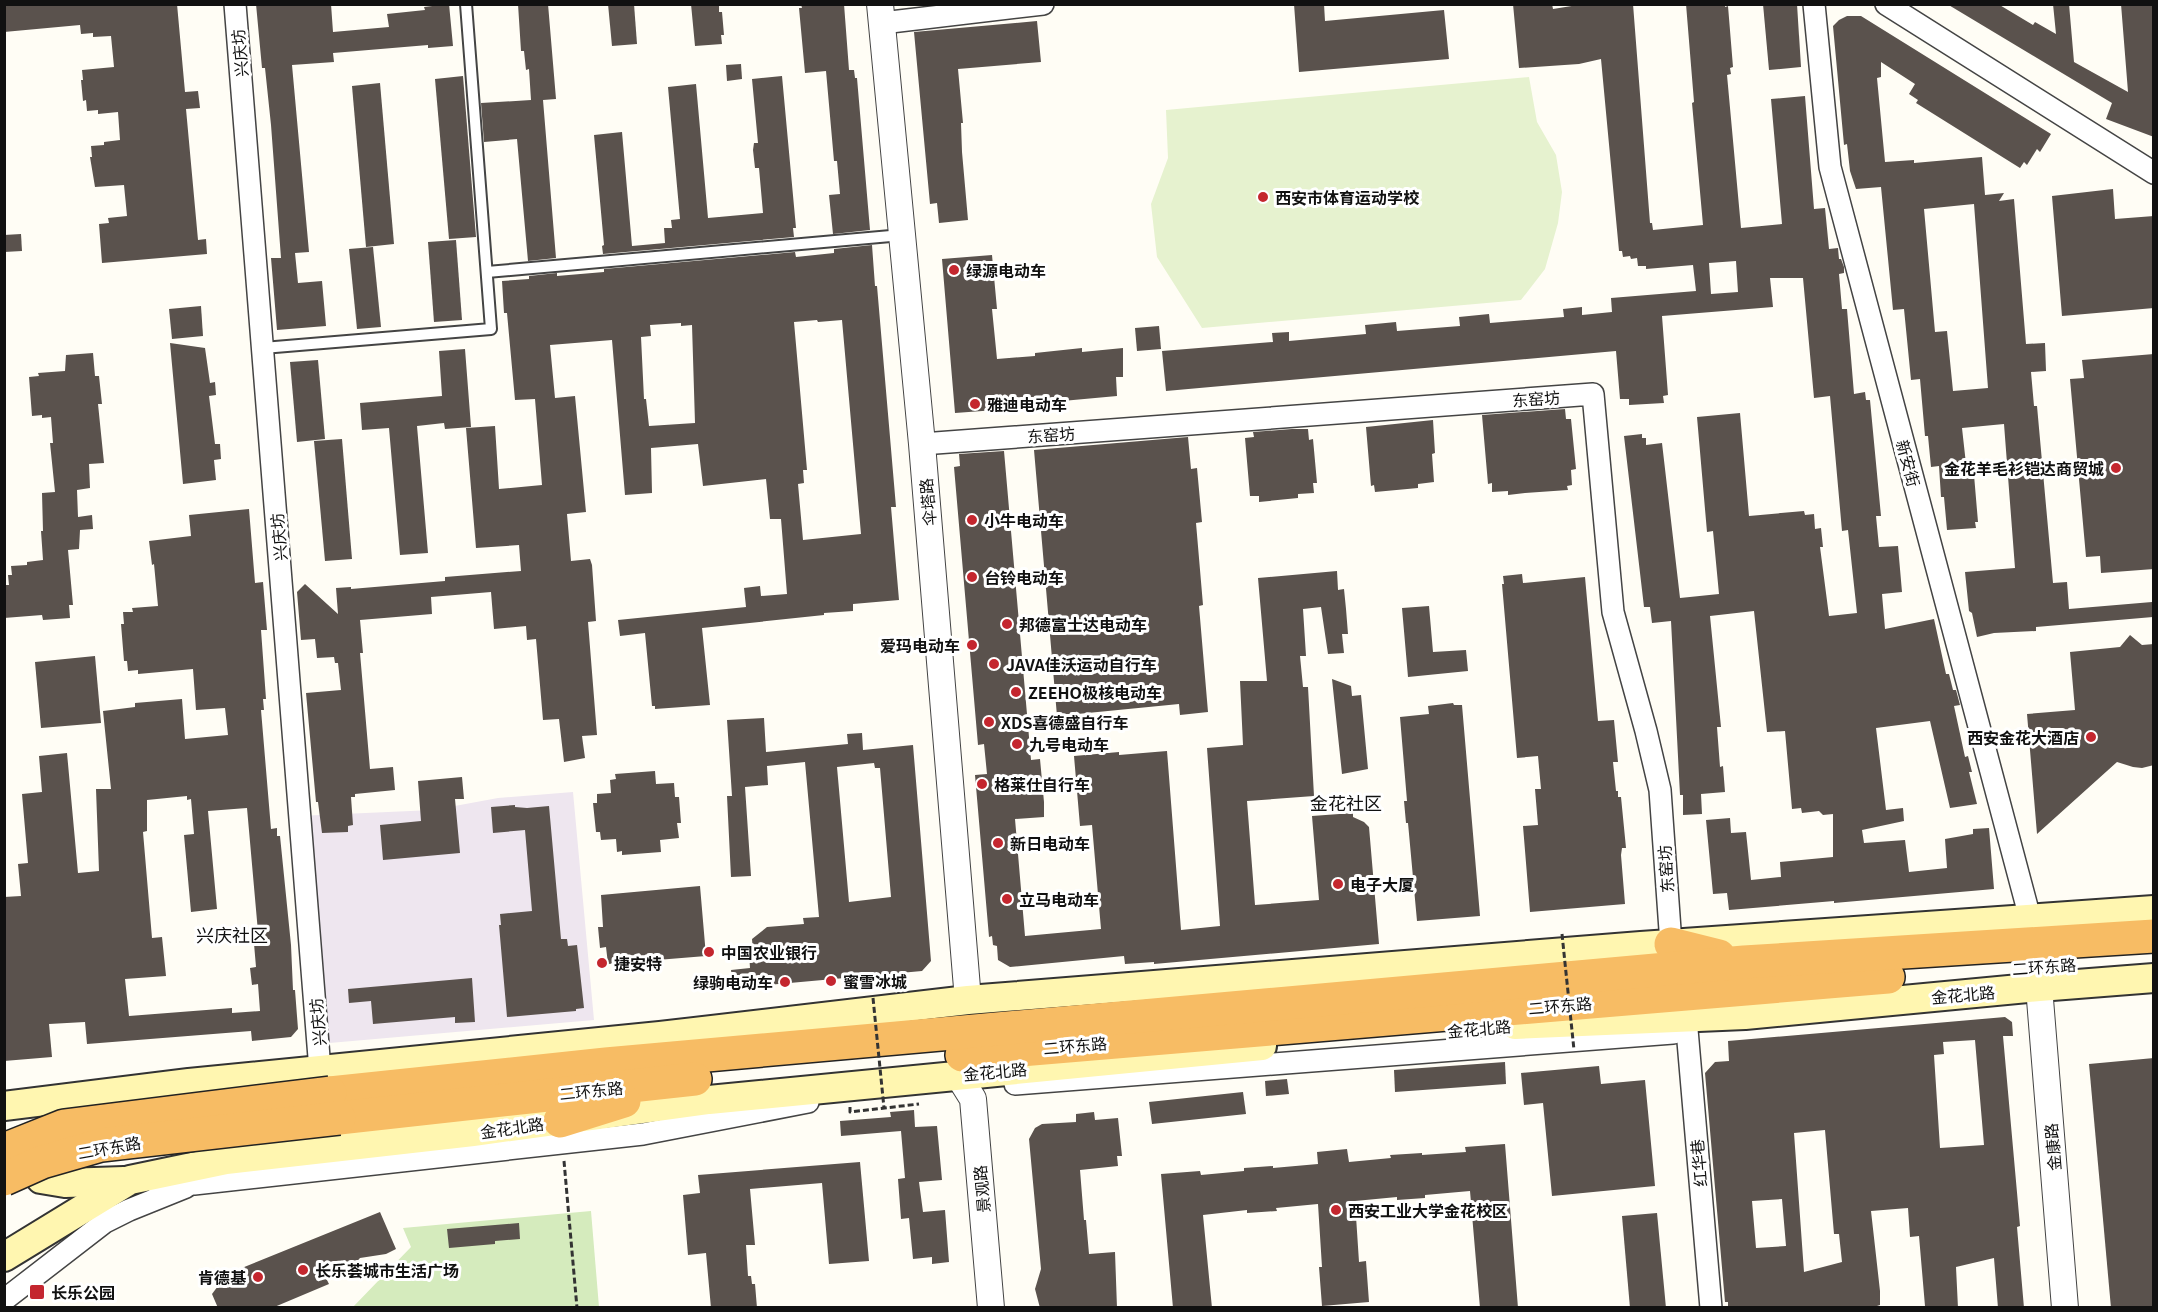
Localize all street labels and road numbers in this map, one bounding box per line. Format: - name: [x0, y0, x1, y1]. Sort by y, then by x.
- street label: 兴庆坊: [225, 28, 253, 78]
- street label: 东窑坊: [1511, 384, 1561, 412]
- street label: 东窑坊: [1026, 420, 1076, 448]
- street label: 新安街: [1891, 437, 1927, 489]
- street label: 伞塔路: [913, 477, 941, 527]
- street label: 兴庆坊: [264, 512, 292, 562]
- street label: 东窑坊: [1651, 844, 1679, 894]
- street label: 二环东路: [2011, 952, 2077, 980]
- street label: 金花北路: [1930, 979, 1996, 1009]
- street label: 二环东路: [1527, 990, 1593, 1020]
- street label: 兴庆坊: [303, 997, 331, 1047]
- street label: 金花北路: [1446, 1013, 1512, 1043]
- street label: 二环东路: [1042, 1030, 1108, 1060]
- street label: 金花北路: [962, 1056, 1028, 1086]
- street label: 二环东路: [558, 1075, 624, 1105]
- street label: 金花北路: [479, 1111, 545, 1143]
- street label: 金康路: [2038, 1122, 2066, 1172]
- street label: 二环东路: [75, 1130, 143, 1164]
- street label: 红华巷: [1684, 1138, 1712, 1188]
- street label: 景观路: [967, 1164, 995, 1214]

